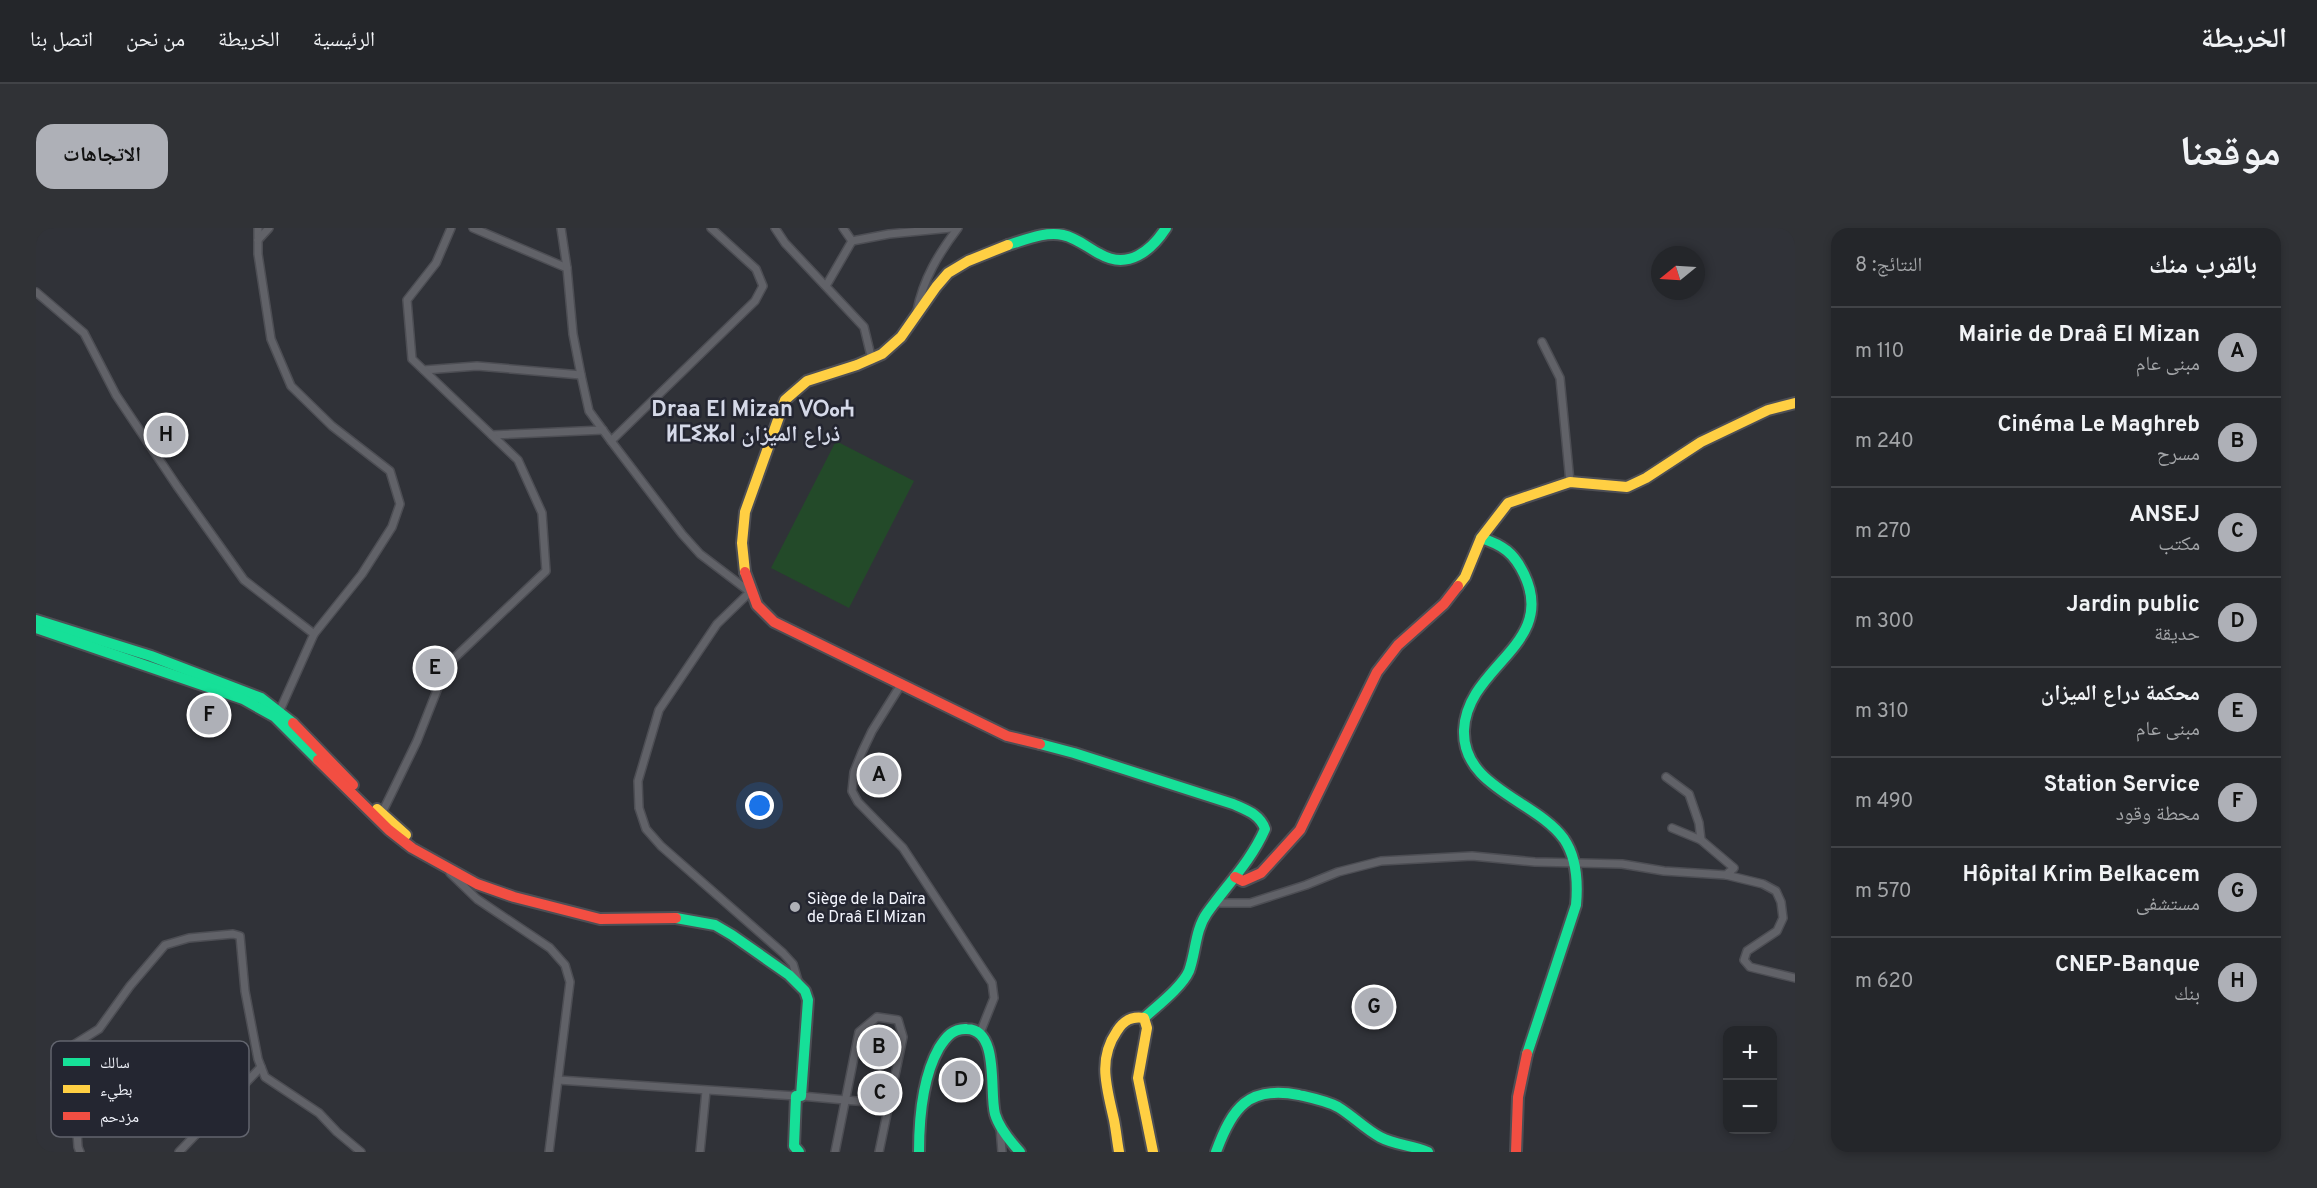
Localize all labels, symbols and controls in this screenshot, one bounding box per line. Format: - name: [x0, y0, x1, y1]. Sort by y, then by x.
- text: الخريطة: [2201, 22, 2287, 58]
- text: اتصل بنا: [30, 27, 93, 54]
- text: من نحن: [126, 27, 185, 54]
- text: الخريطة: [218, 27, 280, 54]
- text: الرئيسية: [313, 27, 375, 54]
- button: الاتجاهات: [36, 124, 168, 189]
- text: موقعنا: [2180, 128, 2281, 181]
- north arrow: [1651, 246, 1705, 300]
- text: بالقرب منك: [2149, 250, 2257, 283]
- text: النتائج: 8: [1855, 253, 1922, 279]
- text: Mairie de Draâ El Mizan: [1959, 322, 2200, 349]
- text: 110 m: [1855, 339, 1904, 365]
- text: A: [2230, 339, 2245, 365]
- text: مبنى عام: [2136, 352, 2200, 378]
- district label: Draa El Mizan ⴸⵔⴰⵄ ⵍⵎⵉⵣⴰⵏ ذراع الميزان: [651, 397, 855, 449]
- pin: H: [146, 412, 186, 458]
- text: Cinéma Le Maghreb: [1997, 412, 2200, 439]
- text: 240 m: [1855, 429, 1914, 455]
- text: B: [2231, 429, 2244, 455]
- text: مسرح: [2157, 442, 2200, 468]
- text: ANSEJ: [2129, 502, 2200, 529]
- text: 270 m: [1855, 519, 1911, 545]
- text: C: [2231, 519, 2244, 545]
- text: مكتب: [2158, 532, 2200, 558]
- text: Jardin public: [2066, 592, 2200, 619]
- text: 300 m: [1855, 609, 1914, 635]
- text: D: [2230, 609, 2245, 635]
- text: حديقة: [2154, 622, 2200, 648]
- pin: E: [416, 646, 454, 690]
- text: محكمة دراع الميزان: [2041, 681, 2200, 708]
- pin: F: [190, 692, 228, 738]
- text: 310 m: [1855, 699, 1909, 725]
- text: E: [2231, 699, 2244, 725]
- text: مبنى عام: [2136, 717, 2200, 743]
- pin: A: [860, 752, 898, 798]
- text: Station Service: [2044, 772, 2200, 799]
- text: 490 m: [1855, 789, 1913, 815]
- text: F: [2232, 789, 2243, 815]
- your location: [745, 791, 774, 820]
- text: محطة وقود: [2116, 802, 2200, 828]
- text: Hôpital Krim Belkacem: [1963, 862, 2200, 889]
- text: 570 m: [1855, 879, 1912, 905]
- text: G: [2231, 879, 2244, 905]
- place label: Siège de la Daïra de Draâ El Mizan: [807, 890, 926, 928]
- text: مستشفى: [2136, 892, 2200, 918]
- marker: Siège de la Daïra de Draâ El Mizan: [788, 900, 802, 914]
- text: CNEP-Banque: [2055, 952, 2200, 979]
- text: 620 m: [1855, 969, 1914, 995]
- text: H: [2230, 969, 2245, 995]
- text: بنك: [2174, 982, 2200, 1008]
- pin: G: [1354, 984, 1394, 1030]
- pin: B: [860, 1024, 898, 1070]
- map controls: [1723, 1026, 1777, 1134]
- button: +: [1723, 1026, 1777, 1080]
- legend: [51, 1041, 249, 1137]
- text: سالك: [100, 1054, 130, 1074]
- pin: D: [942, 1058, 980, 1102]
- pin: C: [860, 1070, 900, 1116]
- button: −: [1723, 1080, 1777, 1134]
- text: بطيء: [100, 1081, 132, 1102]
- text: مزدحم: [100, 1108, 139, 1128]

